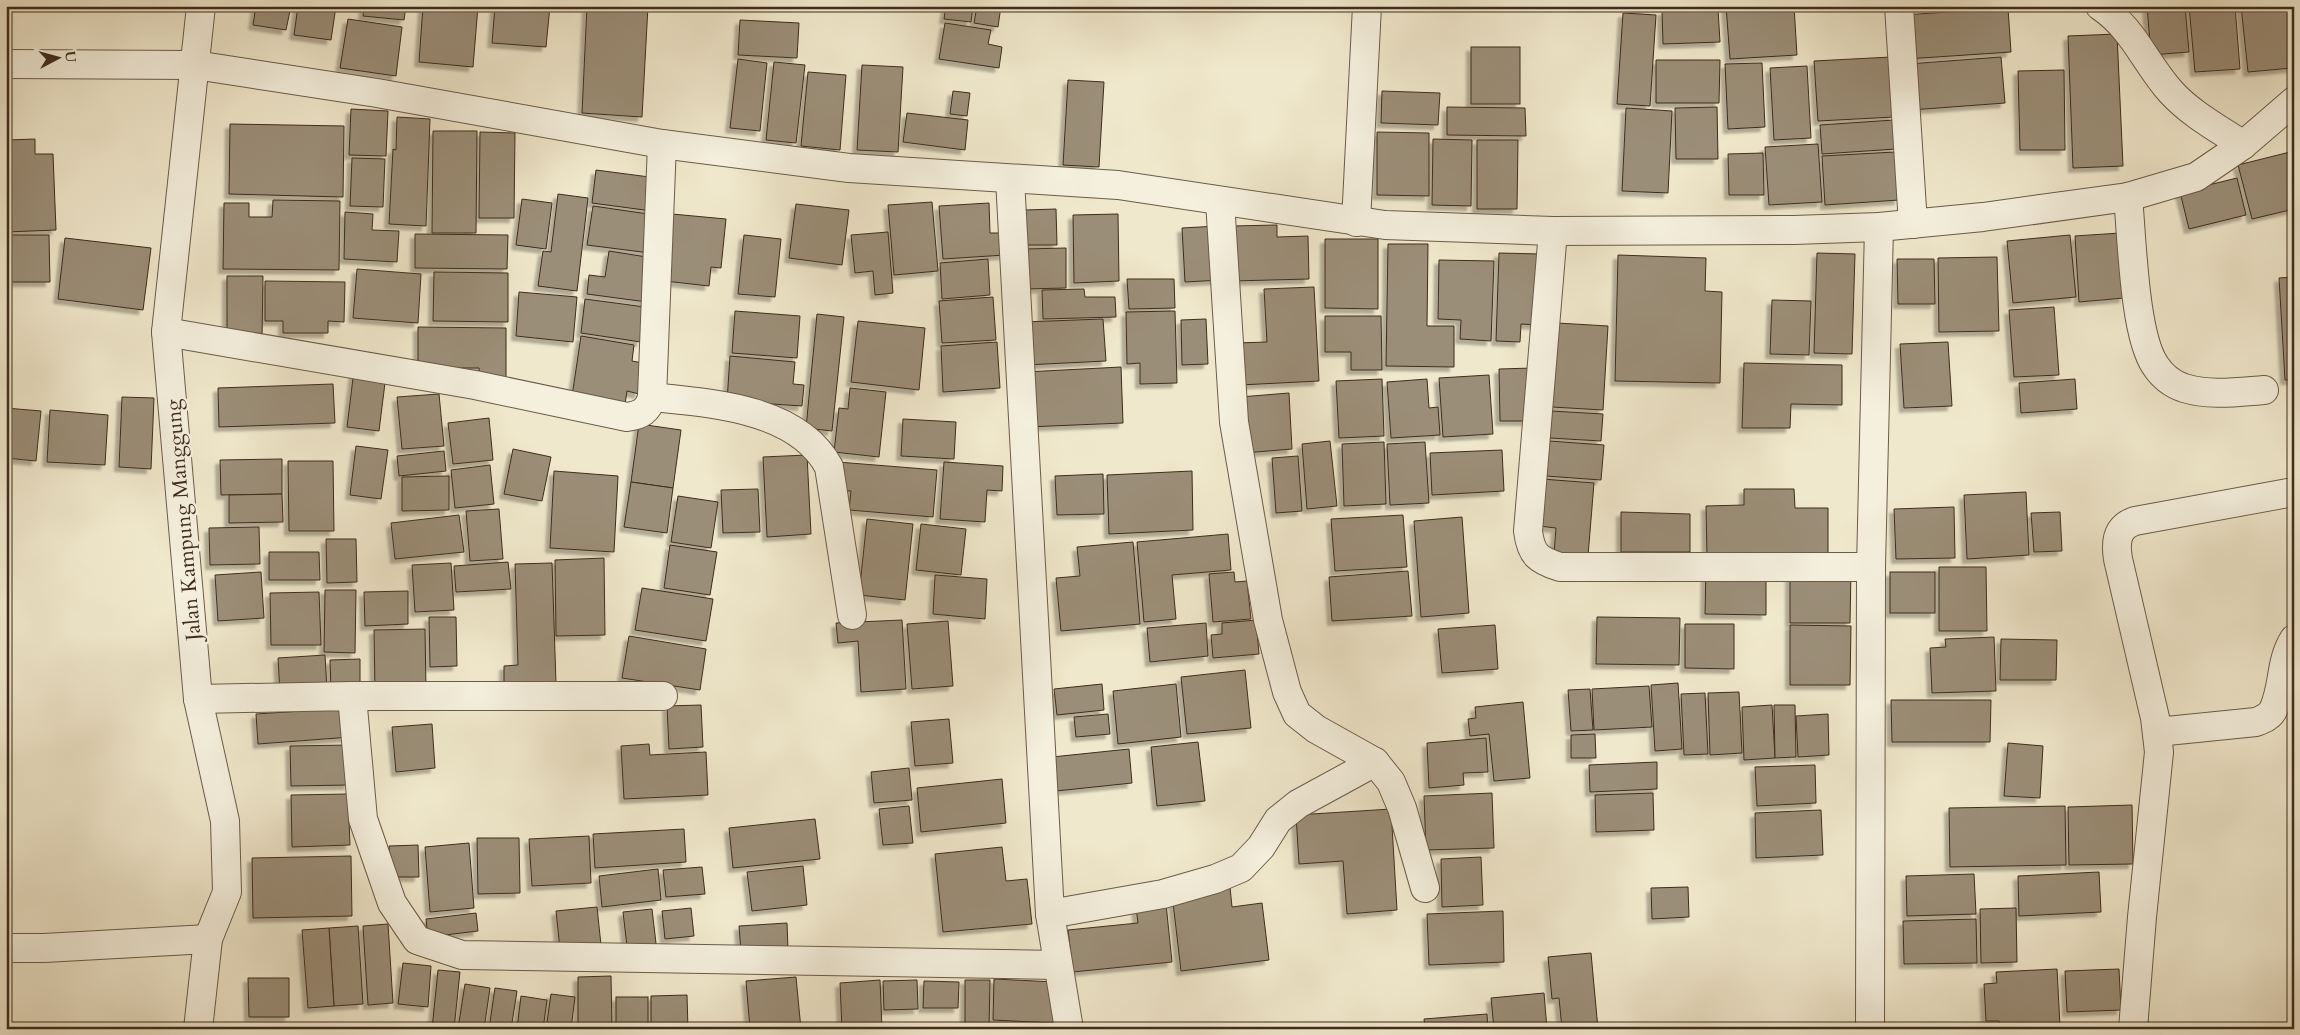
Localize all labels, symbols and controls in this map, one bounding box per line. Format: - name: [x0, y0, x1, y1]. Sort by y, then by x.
- north arrow: [32, 32, 82, 82]
- text: U: [60, 50, 81, 64]
- street label: Jalan Kampung Manggung: [158, 398, 209, 645]

